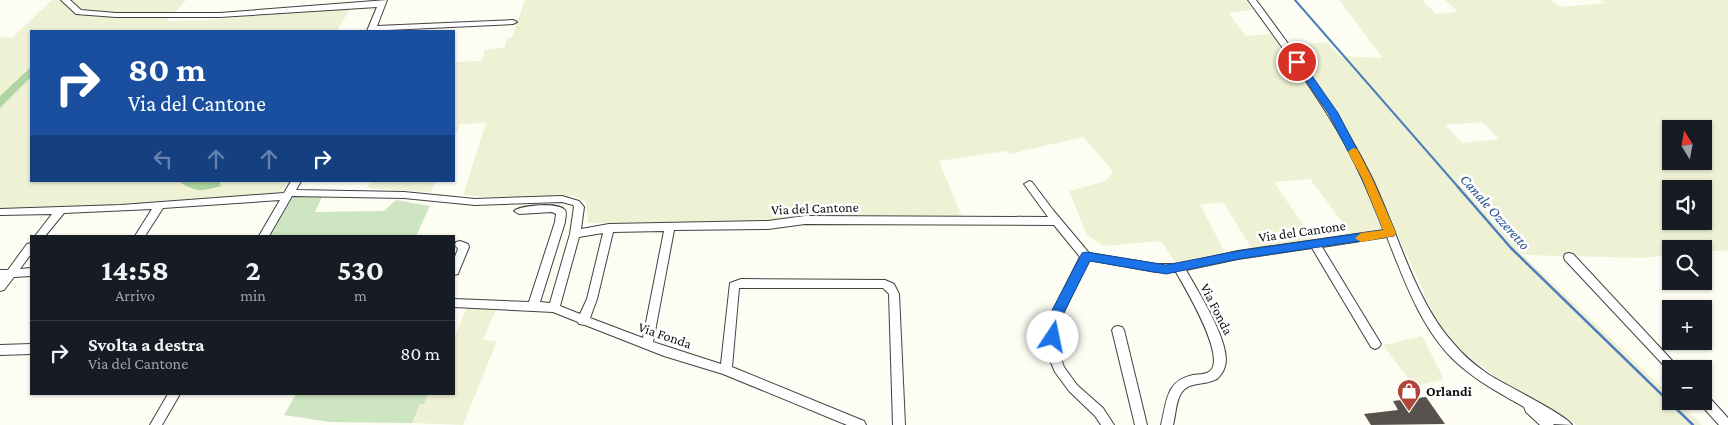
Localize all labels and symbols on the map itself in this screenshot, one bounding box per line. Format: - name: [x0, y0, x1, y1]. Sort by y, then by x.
- pin: [1276, 41, 1318, 83]
- north arrow: [1662, 120, 1712, 170]
- water label: Canale Ozzeretto: [1457, 171, 1533, 253]
- street label: Via del Cantone: [771, 198, 859, 218]
- street label: Via del Cantone: [1257, 217, 1347, 245]
- street label: Via Fonda: [1197, 281, 1237, 338]
- position arrow: [1026, 310, 1078, 362]
- street label: Via Fonda: [636, 318, 694, 352]
- shop icon: Orlandi: [1396, 378, 1422, 412]
- place label: Orlandi: [1426, 383, 1472, 399]

